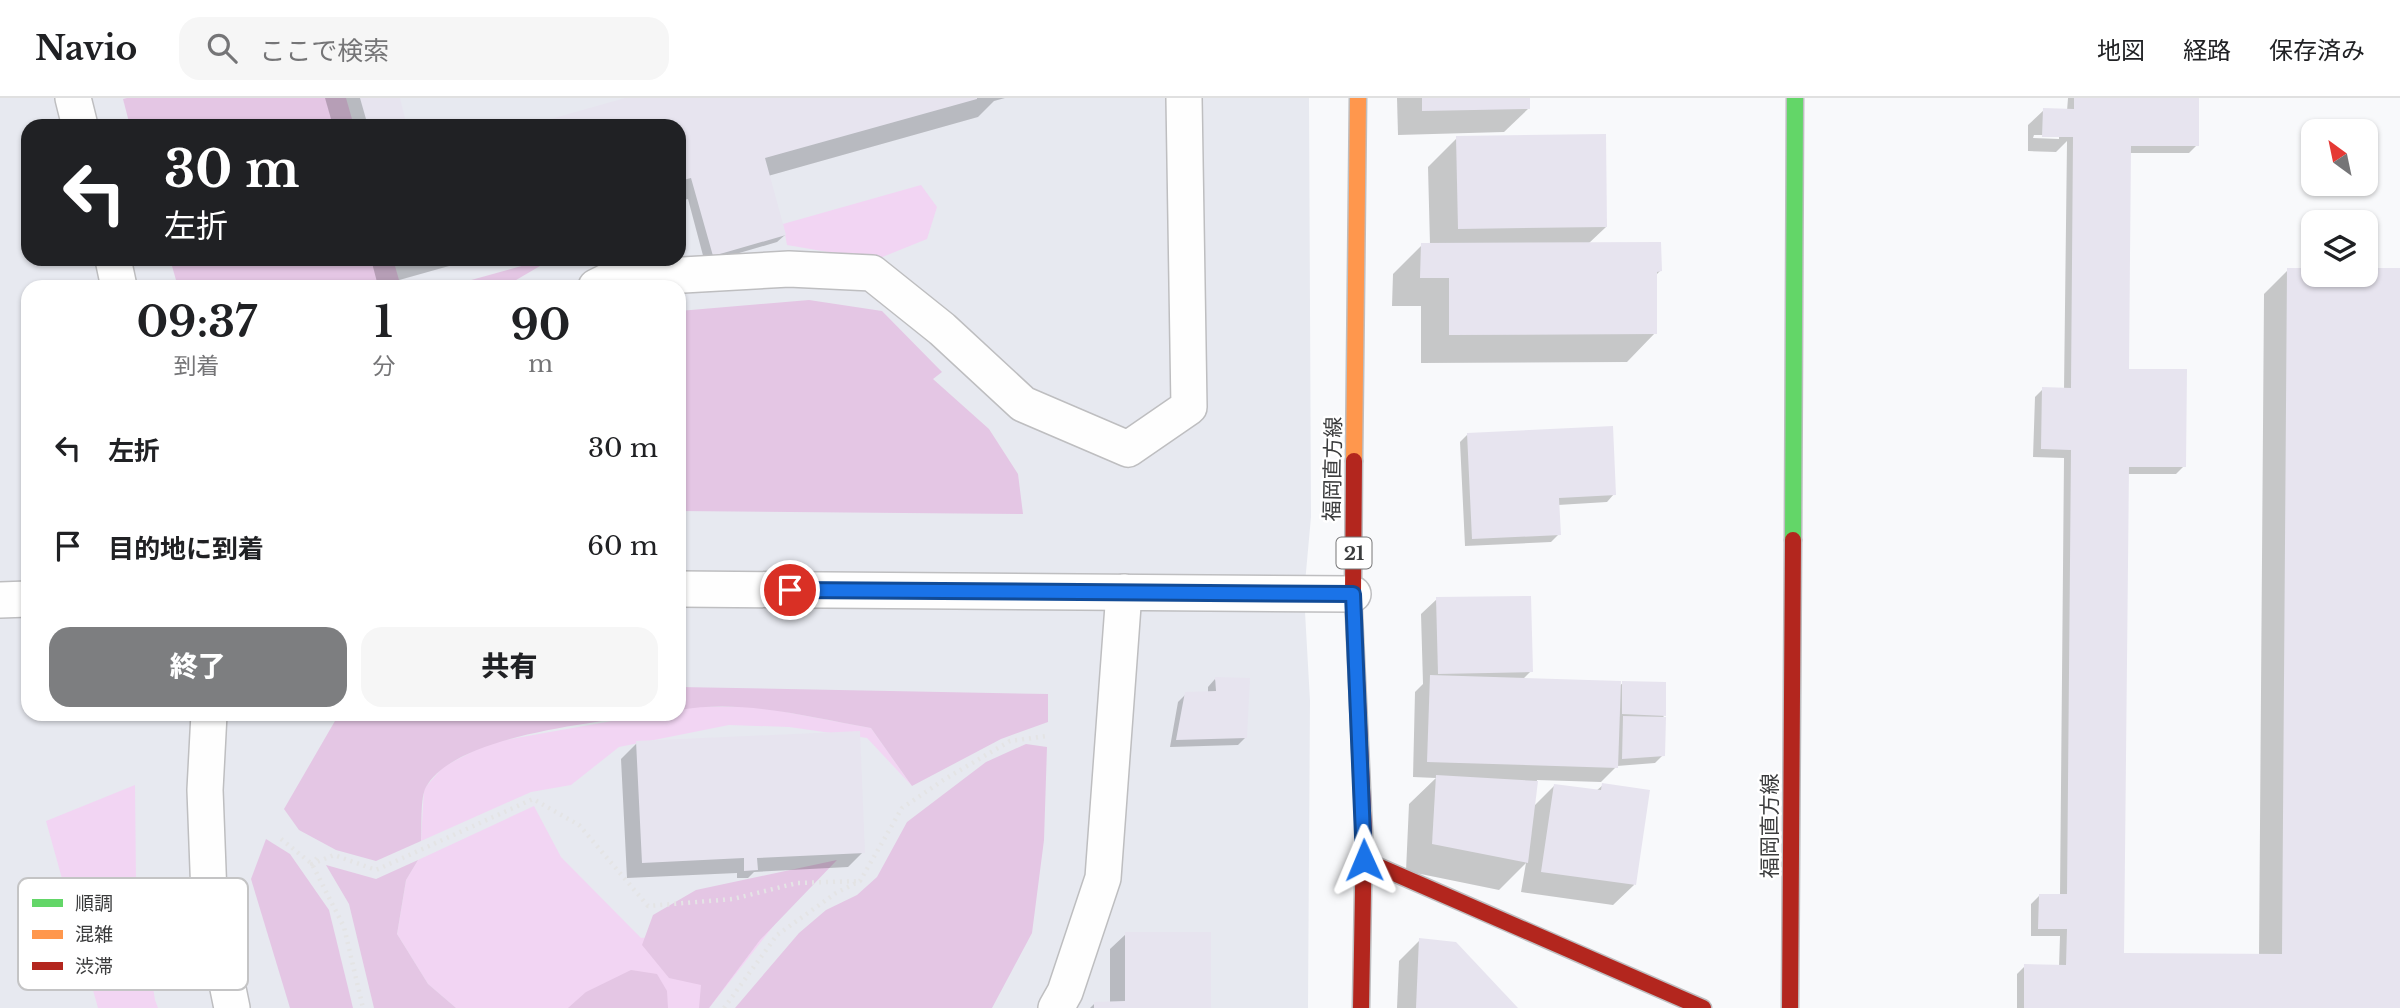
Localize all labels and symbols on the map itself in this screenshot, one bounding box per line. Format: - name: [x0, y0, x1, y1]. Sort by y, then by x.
- north arrow: [2301, 119, 2378, 196]
- street label: 福岡直方線: [1319, 416, 1347, 522]
- road number: 21: [1336, 538, 1372, 568]
- pin: [760, 560, 820, 620]
- street label: 福岡直方線: [1757, 774, 1783, 879]
- position arrow: [1327, 823, 1401, 897]
- legend: [18, 878, 248, 990]
- text: 順調: [75, 892, 113, 915]
- text: 混雑: [75, 923, 113, 946]
- text: 渋滞: [75, 955, 113, 978]

